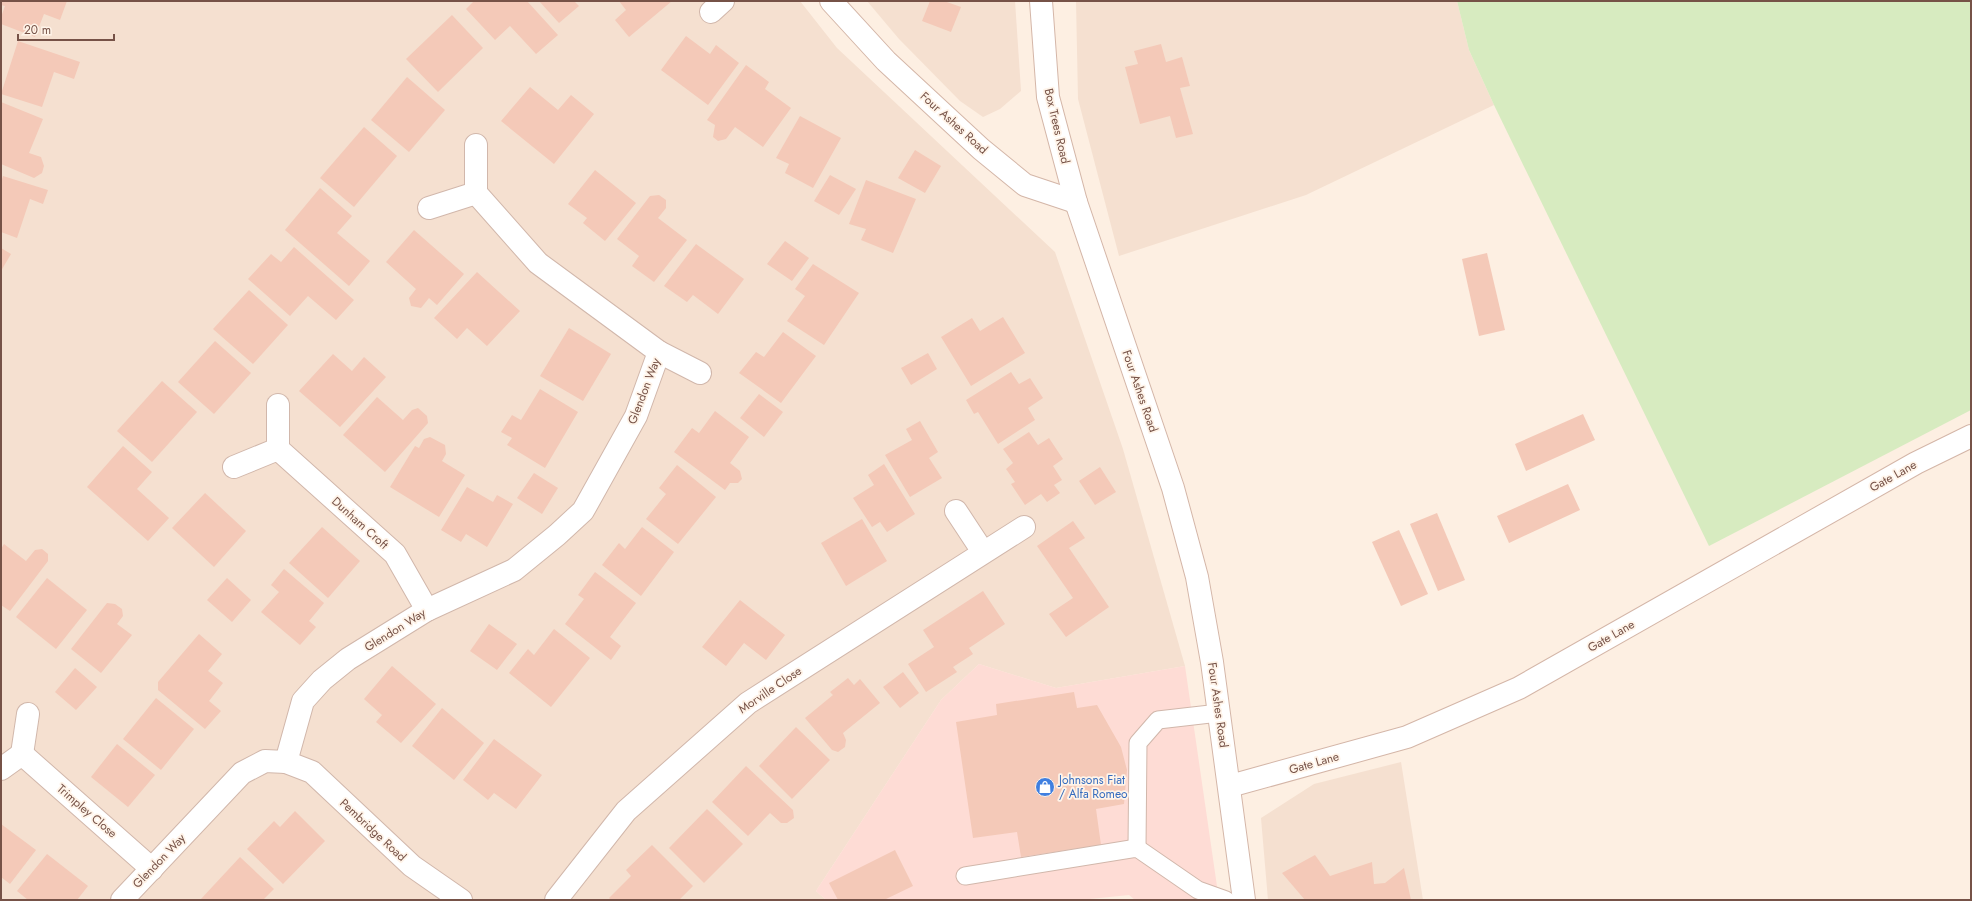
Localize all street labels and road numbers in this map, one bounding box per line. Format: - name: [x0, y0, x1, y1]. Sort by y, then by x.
- street label: Box Trees Road: [1040, 86, 1074, 166]
- street label: Four Ashes Road: [916, 88, 992, 158]
- street label: Four Ashes Road: [1118, 348, 1162, 434]
- street label: Glendon Way: [623, 355, 665, 427]
- street label: Gate Lane: [1866, 456, 1920, 496]
- street label: Dunham Croft: [328, 493, 392, 553]
- street label: Glendon Way: [361, 604, 430, 656]
- street label: Gate Lane: [1584, 615, 1638, 657]
- street label: Four Ashes Road: [1203, 661, 1233, 749]
- street label: Morville Close: [735, 662, 805, 718]
- street label: Gate Lane: [1287, 747, 1341, 779]
- street label: Trimpley Close: [53, 780, 121, 842]
- street label: Pembridge Road: [336, 794, 410, 866]
- street label: Glendon Way: [128, 829, 190, 892]

